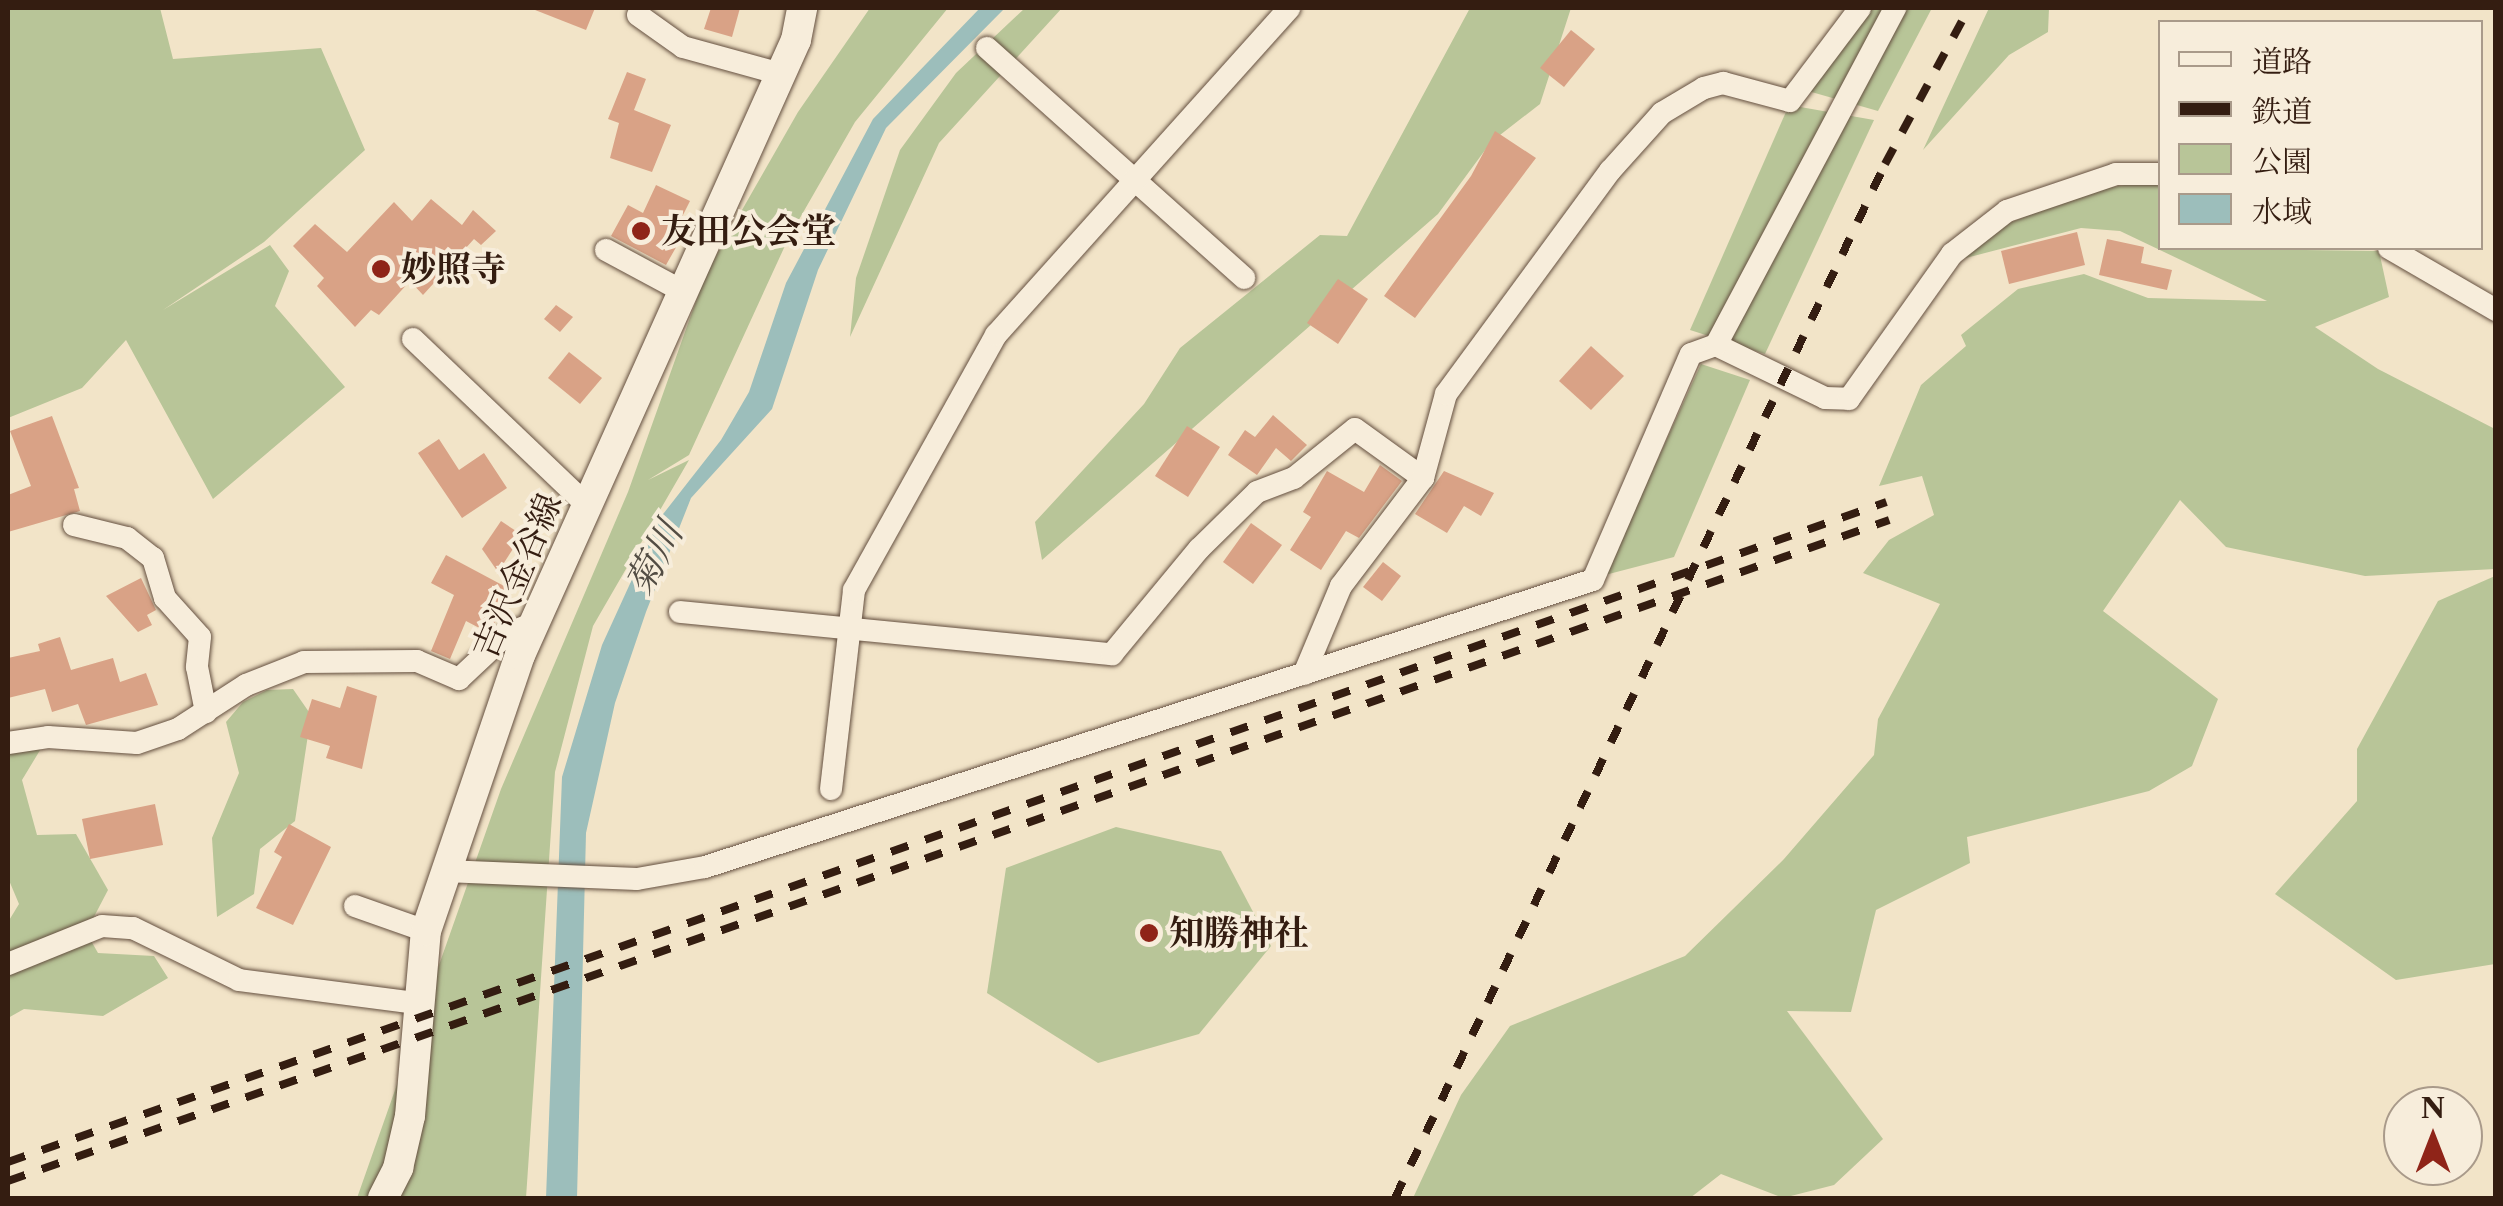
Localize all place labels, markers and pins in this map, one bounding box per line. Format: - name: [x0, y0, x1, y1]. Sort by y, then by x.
- place label: 友田公会堂: [661, 210, 836, 252]
- marker: 友田公会堂: [630, 220, 652, 242]
- place label: 妙照寺: [401, 248, 506, 290]
- marker: 妙照寺: [370, 258, 392, 280]
- place label: 知勝神社: [1169, 912, 1309, 954]
- marker: 知勝神社: [1138, 922, 1160, 944]

